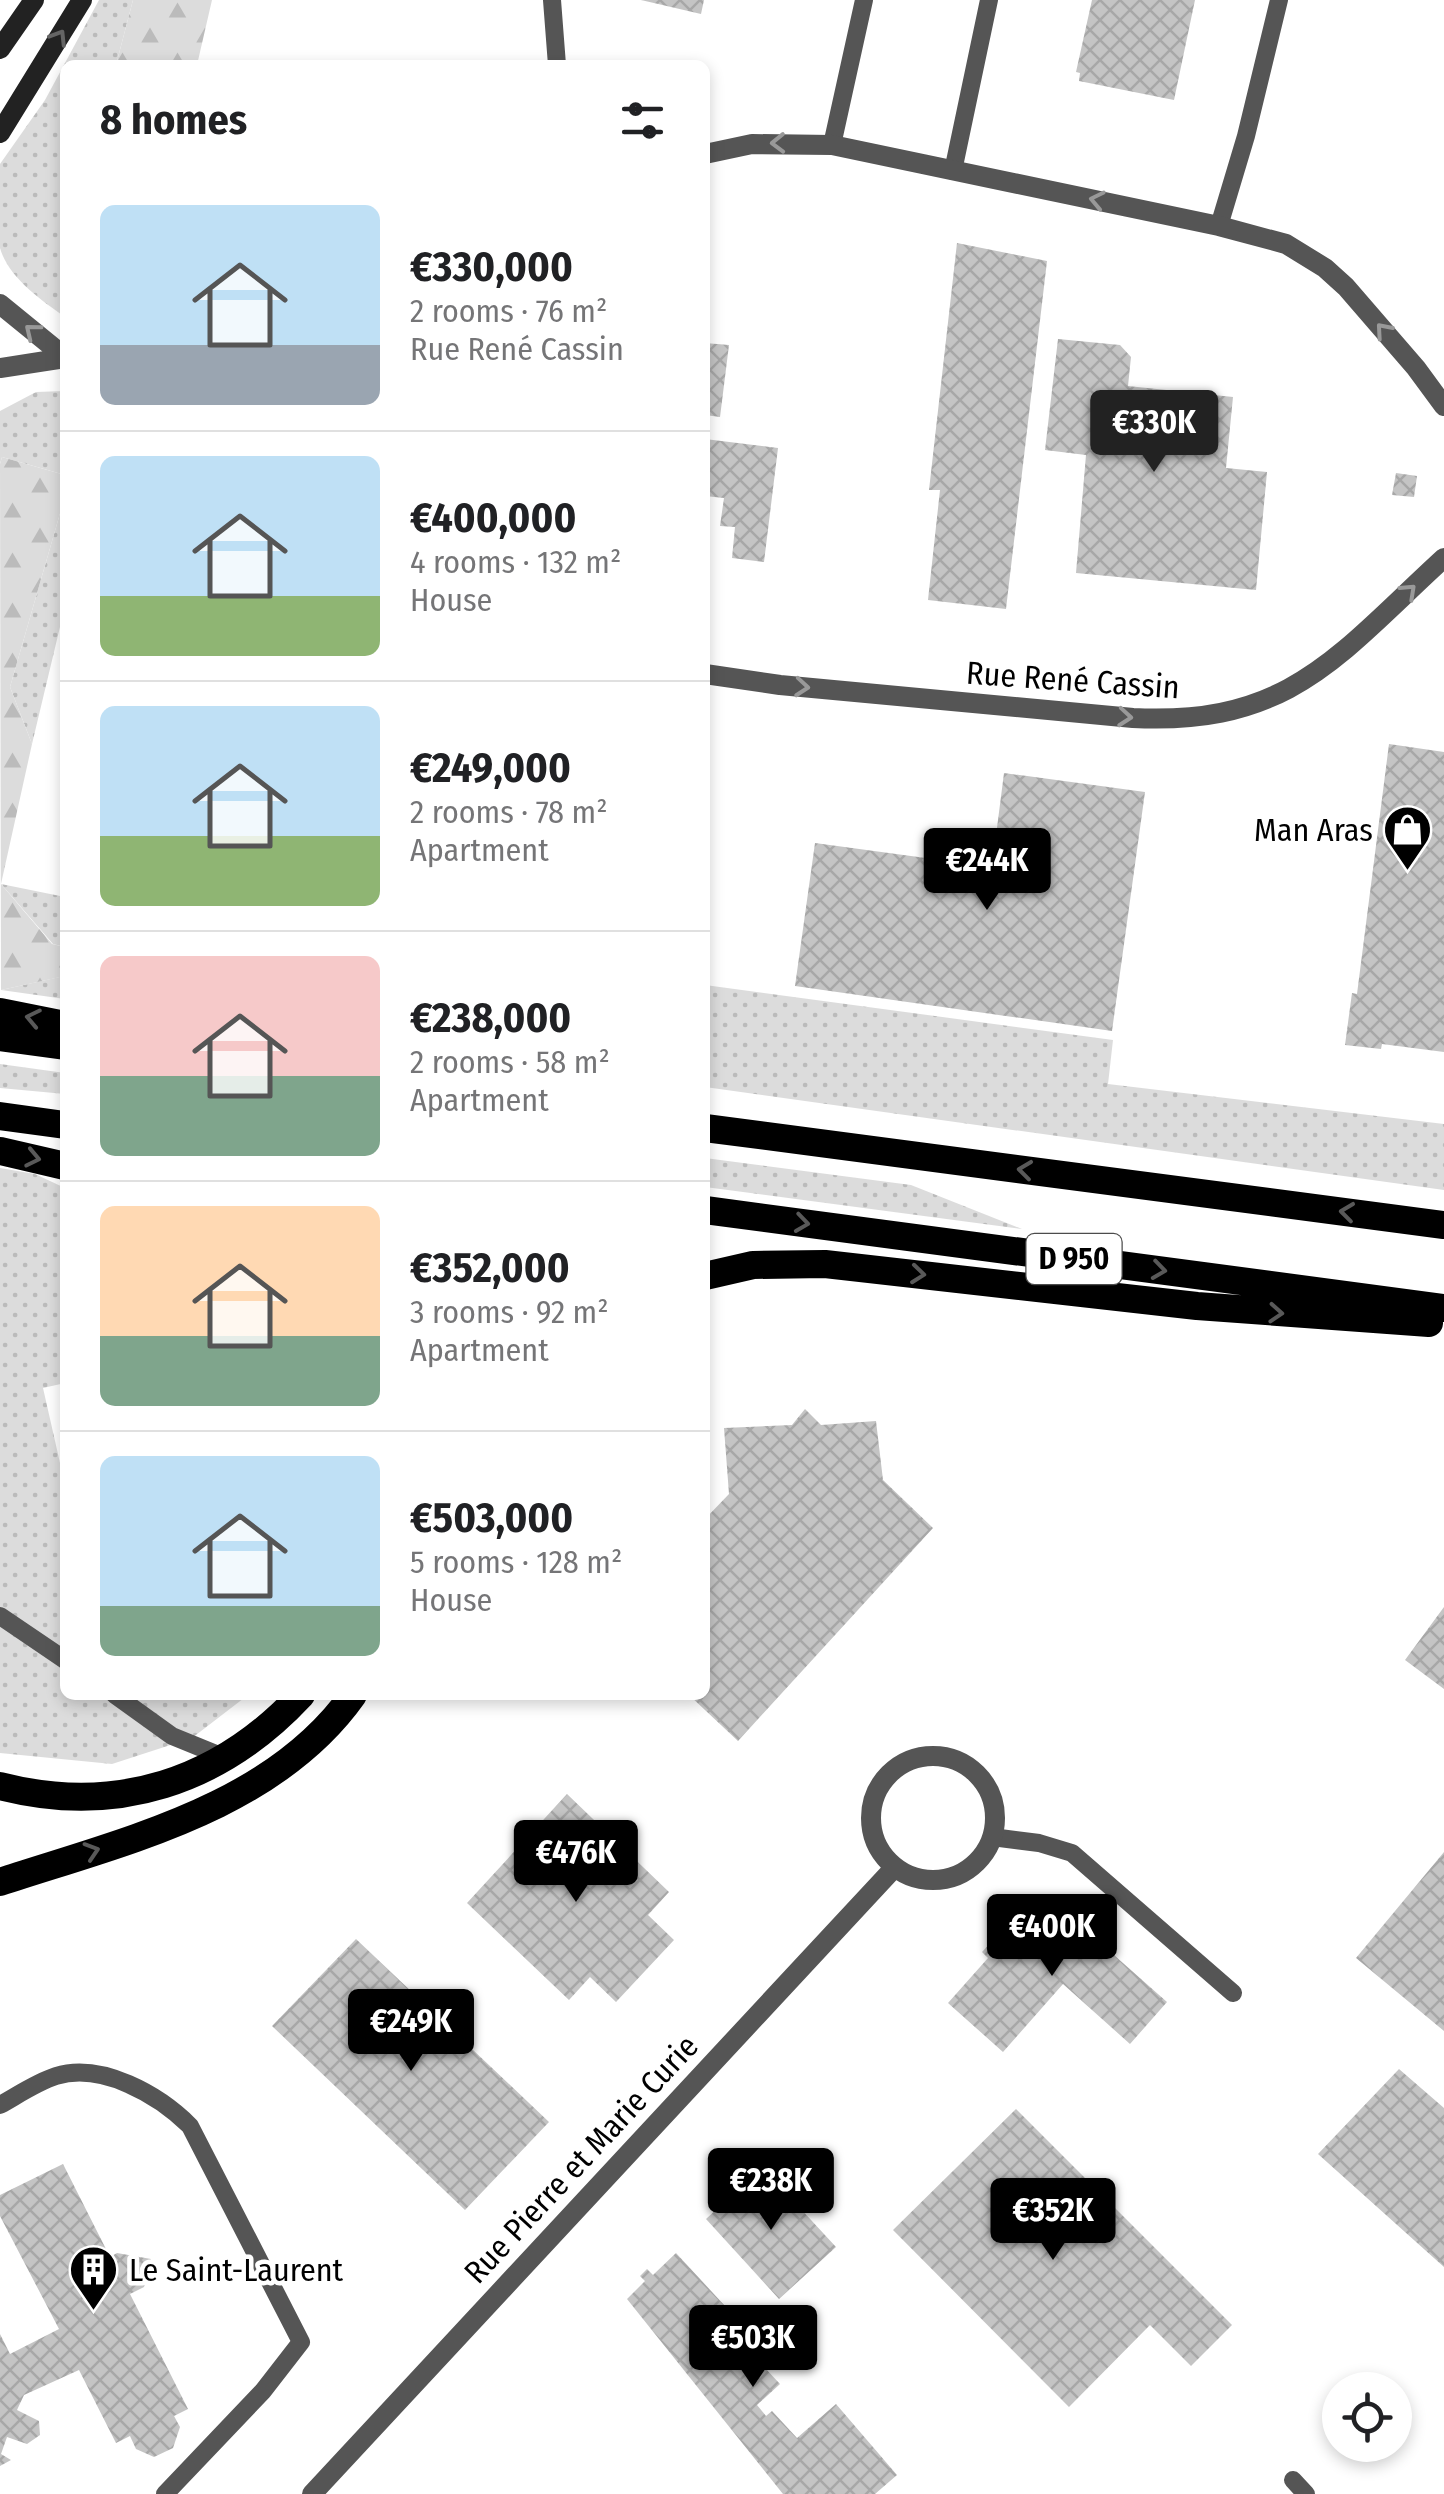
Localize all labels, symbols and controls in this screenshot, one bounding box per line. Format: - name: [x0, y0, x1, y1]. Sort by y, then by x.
- one-way arrow: [47, 30, 66, 48]
- icon: filters: [615, 93, 670, 148]
- text: 8 homes: [100, 95, 247, 145]
- one-way arrow: [770, 133, 786, 154]
- one-way arrow: [1089, 191, 1106, 212]
- text: €330,000: [410, 242, 573, 292]
- icon: home: [180, 245, 300, 365]
- text: 2 rooms · 76 m²: [410, 292, 607, 330]
- one-way arrow: [1377, 323, 1395, 342]
- one-way arrow: [26, 325, 44, 343]
- text: Rue René Cassin: [410, 330, 624, 368]
- pin: €330K: [1084, 390, 1224, 475]
- text: €330K: [1112, 403, 1196, 441]
- text: €400,000: [410, 493, 576, 543]
- icon: home: [180, 496, 300, 616]
- text: 4 rooms · 132 m²: [410, 543, 621, 581]
- text: House: [410, 581, 492, 619]
- one-way arrow: [1397, 584, 1415, 602]
- street label: Rue René Cassin: [965, 654, 1181, 706]
- one-way arrow: [794, 675, 810, 697]
- one-way arrow: [1118, 706, 1134, 728]
- text: €249,000: [410, 743, 571, 793]
- icon: home: [180, 746, 300, 866]
- text: 2 rooms · 78 m²: [410, 793, 608, 831]
- shop icon: Man Aras: [1382, 804, 1434, 872]
- place label: Man Aras: [1254, 811, 1373, 849]
- pin: €244K: [917, 828, 1057, 913]
- text: Apartment: [410, 831, 549, 869]
- text: €244K: [946, 841, 1028, 879]
- text: €238,000: [410, 993, 571, 1043]
- icon: home: [180, 996, 300, 1116]
- one-way arrow: [24, 1009, 41, 1030]
- text: 2 rooms · 58 m²: [410, 1043, 610, 1081]
- text: Apartment: [410, 1081, 549, 1119]
- one-way arrow: [24, 1146, 41, 1167]
- one-way arrow: [1017, 1160, 1033, 1181]
- one-way arrow: [1339, 1202, 1355, 1223]
- one-way arrow: [793, 1211, 810, 1232]
- road number: D 950: [1026, 1234, 1122, 1284]
- text: €352,000: [410, 1243, 570, 1293]
- icon: home: [180, 1246, 300, 1366]
- one-way arrow: [1151, 1259, 1167, 1280]
- one-way arrow: [911, 1263, 927, 1285]
- text: 3 rooms · 92 m²: [410, 1293, 609, 1331]
- one-way arrow: [1269, 1302, 1285, 1323]
- text: Apartment: [410, 1331, 549, 1369]
- text: €503,000: [410, 1493, 573, 1543]
- icon: home: [180, 1496, 300, 1616]
- text: 5 rooms · 128 m²: [410, 1543, 622, 1581]
- text: House: [410, 1581, 492, 1619]
- pin: €476K: [506, 1820, 646, 1905]
- text: €476K: [536, 1833, 616, 1871]
- one-way arrow: [83, 1843, 100, 1863]
- pin: €400K: [982, 1894, 1122, 1979]
- text: €400K: [1009, 1907, 1095, 1945]
- pin: €249K: [341, 1989, 481, 2074]
- text: €249K: [370, 2002, 452, 2040]
- street label: Rue Pierre et Marie Curie: [456, 2027, 706, 2291]
- pin: €238K: [701, 2148, 841, 2233]
- text: €238K: [730, 2161, 812, 2199]
- pin: €352K: [983, 2178, 1123, 2263]
- text: €352K: [1012, 2191, 1094, 2229]
- building icon: Le Saint-Laurent: [68, 2244, 120, 2312]
- place label: Le Saint-Laurent: [129, 2251, 344, 2289]
- pin: €503K: [683, 2305, 823, 2390]
- text: €503K: [711, 2318, 795, 2356]
- map controls: [1322, 2372, 1412, 2462]
- button: locate: [1322, 2372, 1412, 2462]

